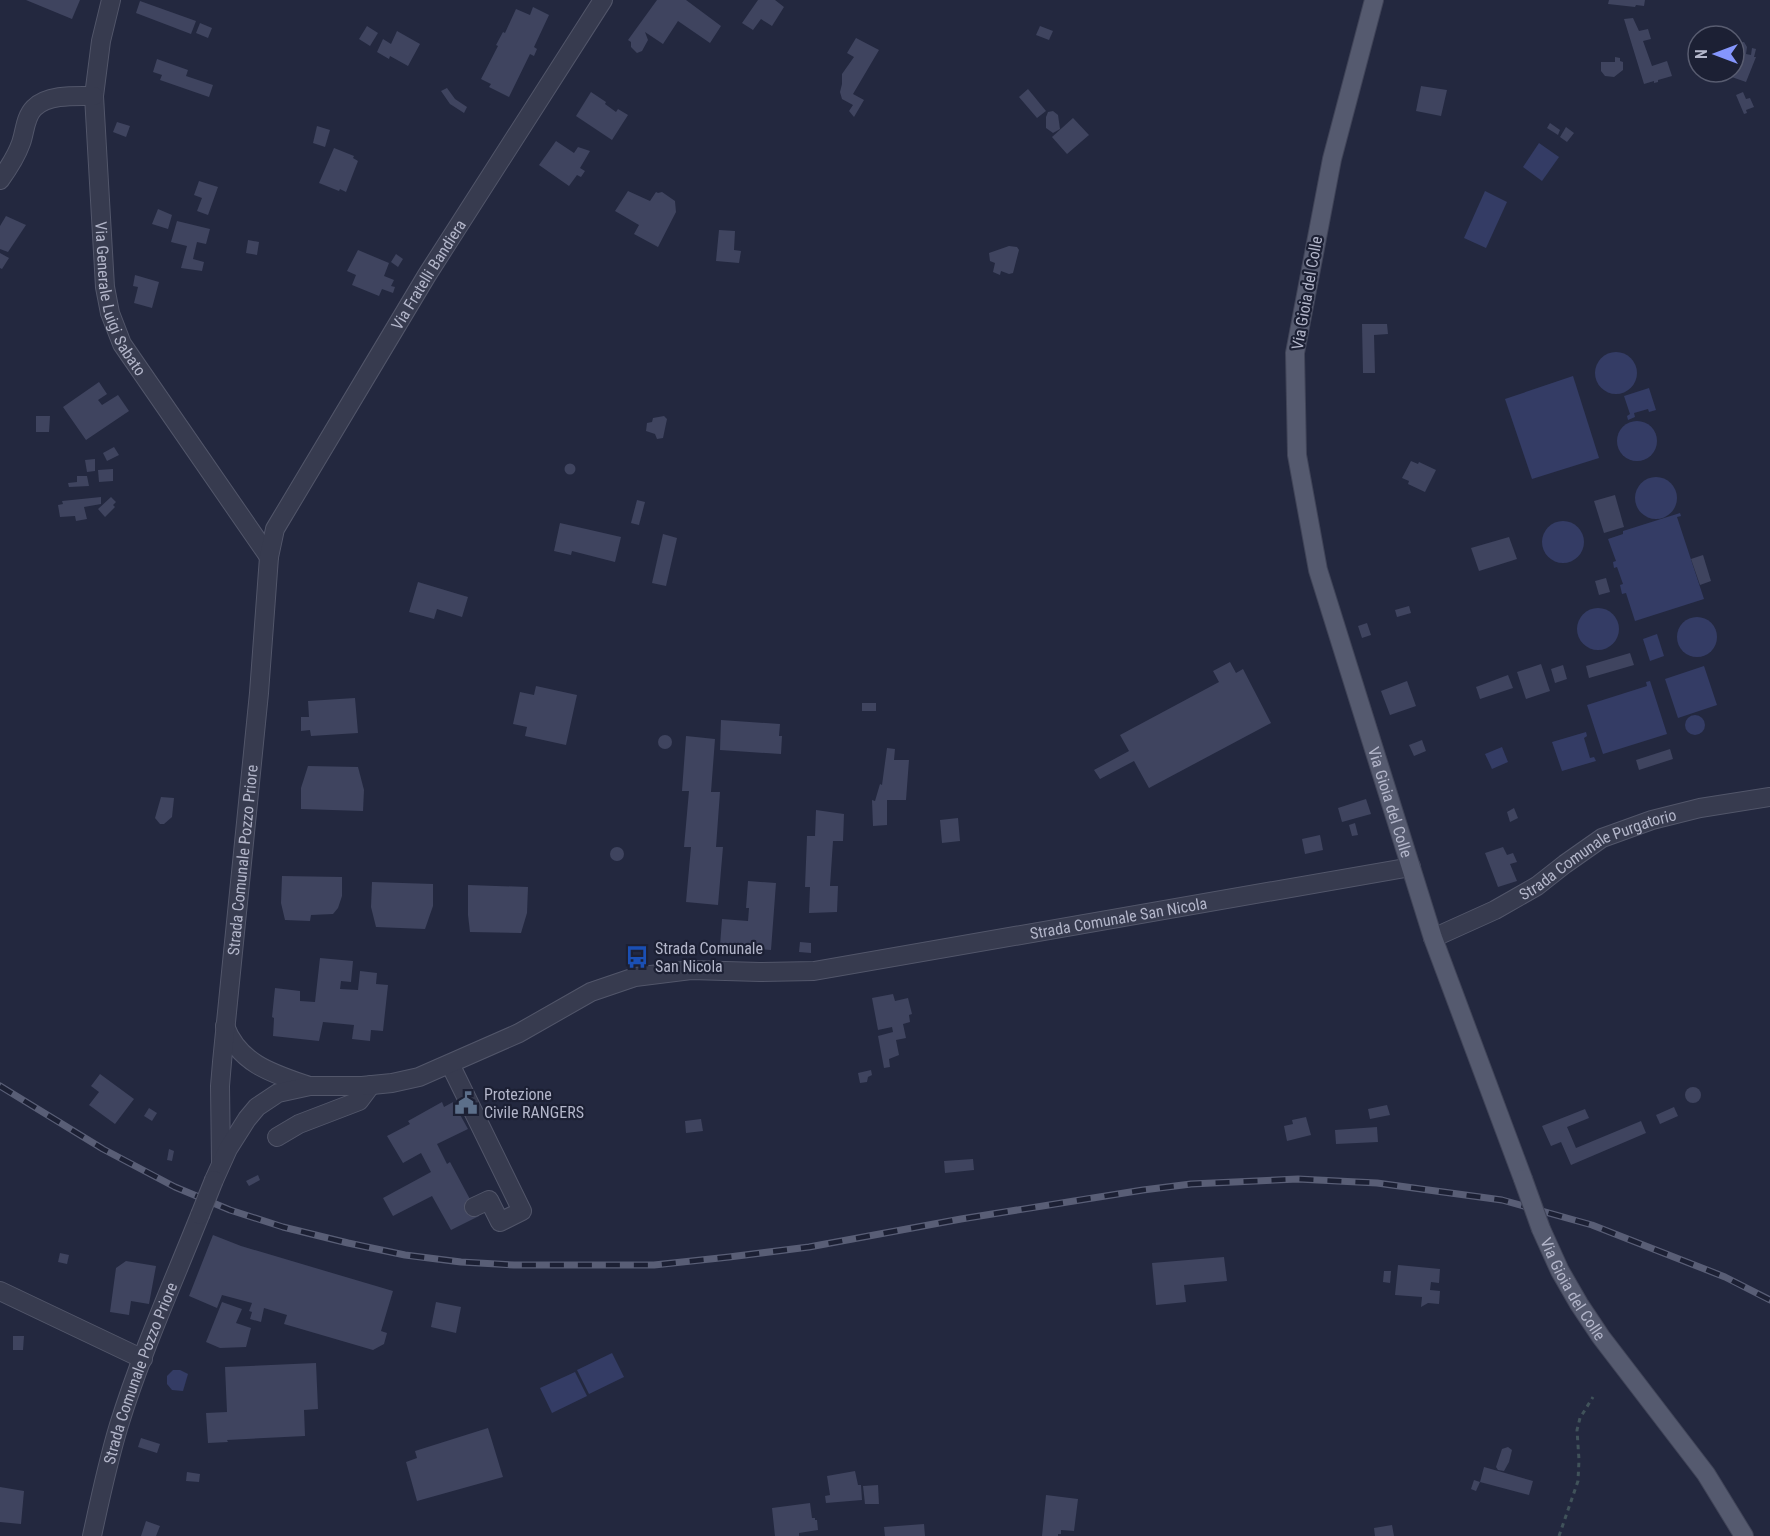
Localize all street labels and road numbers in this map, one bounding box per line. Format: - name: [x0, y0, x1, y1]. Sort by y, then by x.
- street label: Via Fratelli Bandiera: [387, 216, 470, 333]
- street label: Via Generale Luigi Sabato: [92, 221, 150, 379]
- street label: Via Gioia del Colle: [1288, 235, 1326, 351]
- street label: Via Gioia del Colle: [1364, 744, 1417, 860]
- street label: Strada Comunale Pozzo Priore: [223, 764, 261, 956]
- street label: Strada Comunale Purgatorio: [1516, 805, 1678, 904]
- street label: Strada Comunale San Nicola: [1028, 893, 1208, 943]
- street label: Via Gioia del Colle: [1537, 1235, 1610, 1344]
- street label: Strada Comunale Pozzo Priore: [99, 1280, 181, 1466]

